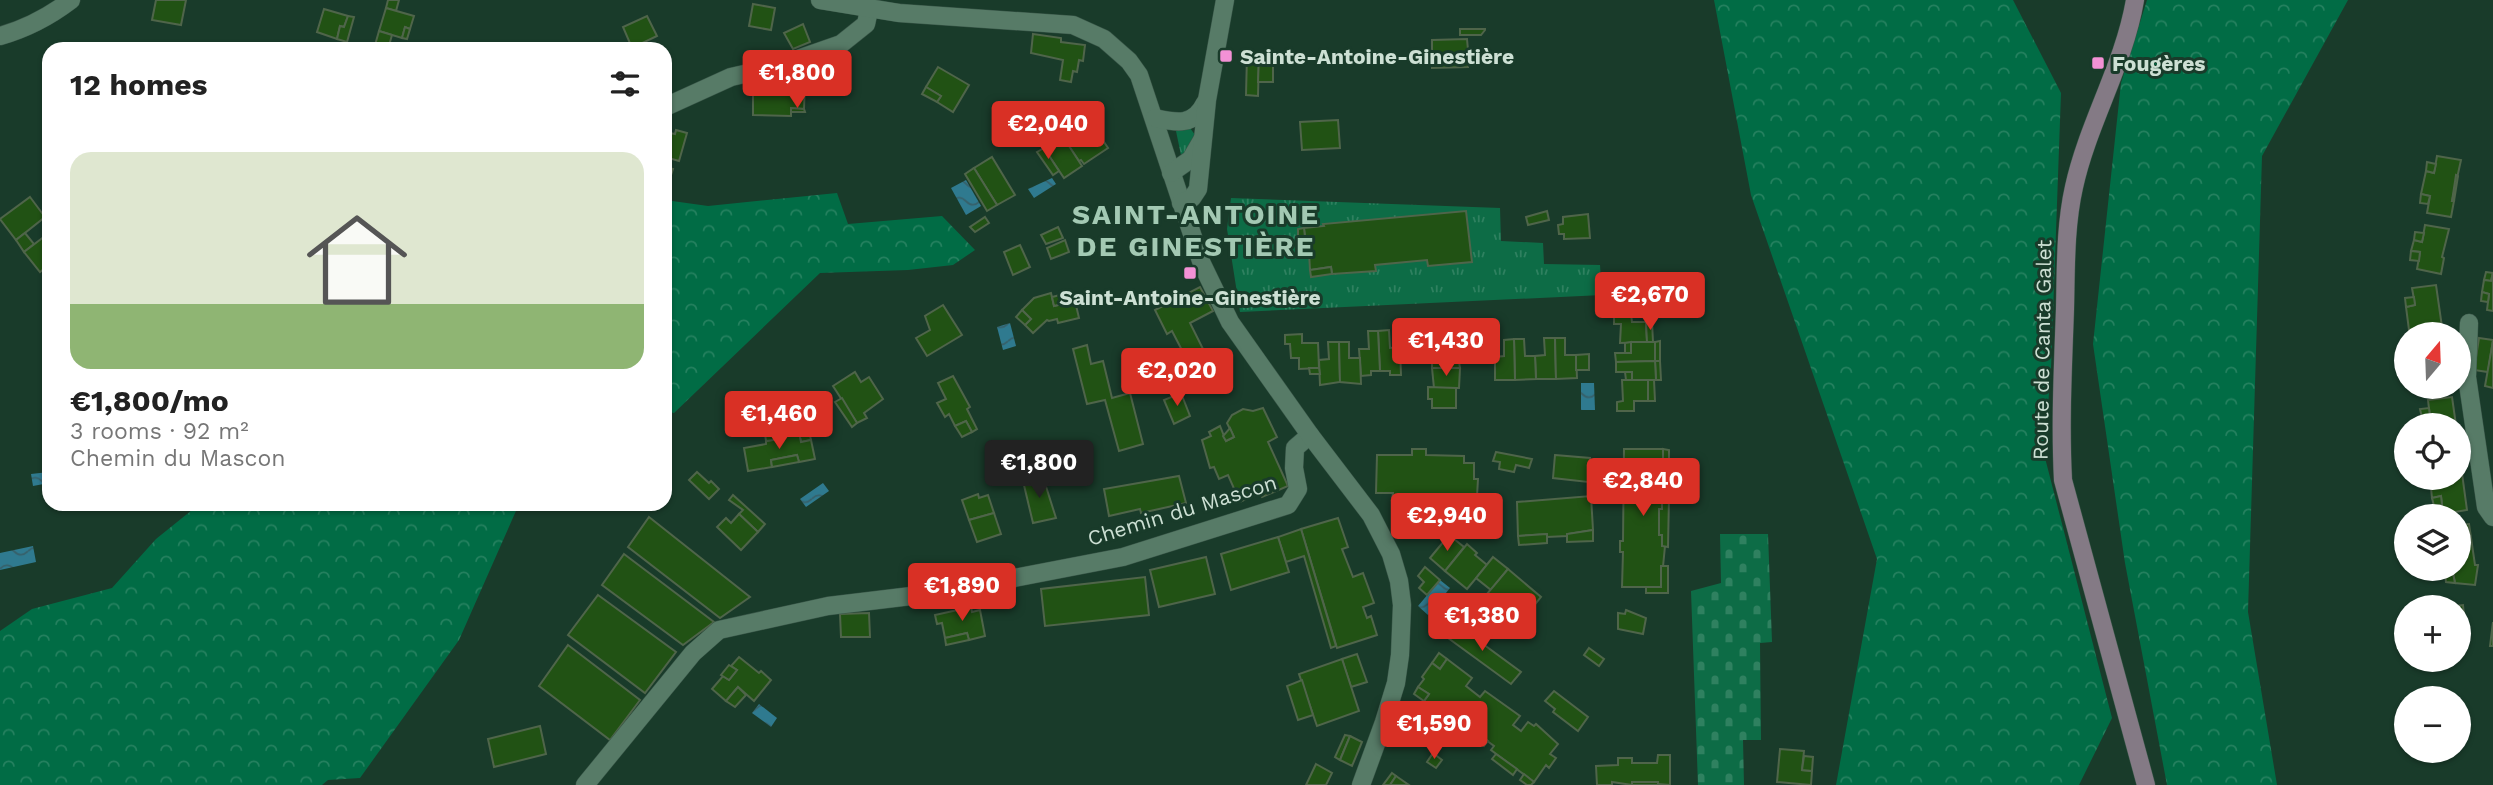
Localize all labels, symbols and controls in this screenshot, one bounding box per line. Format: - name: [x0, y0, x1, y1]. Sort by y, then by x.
- place label: Sainte-Antoine-Ginestière: [1240, 44, 1514, 69]
- marker: Sainte-Antoine-Ginestière: [1218, 48, 1234, 64]
- pin: €1,800: [740, 50, 854, 110]
- place label: Fougères: [2112, 51, 2206, 76]
- marker: Fougères: [2090, 55, 2106, 71]
- text: €1,800: [759, 59, 835, 86]
- icon: filters: [606, 65, 644, 103]
- text: 12 homes: [70, 67, 208, 102]
- pin: €2,040: [991, 102, 1105, 161]
- text: €2,040: [1008, 110, 1088, 137]
- icon: home: [294, 197, 420, 323]
- district label: SAINT-ANTOINE DE GINESTIÈRE: [1072, 198, 1320, 263]
- street label: Route de Canta Galet: [2028, 239, 2056, 460]
- marker: Saint-Antoine-Ginestière: [1182, 265, 1198, 281]
- pin: €2,670: [1593, 272, 1707, 332]
- text: €2,670: [1611, 281, 1689, 308]
- place label: Saint-Antoine-Ginestière: [1059, 285, 1321, 310]
- pin: €1,430: [1389, 318, 1503, 378]
- north arrow: [2394, 322, 2471, 399]
- map controls: [2394, 322, 2471, 763]
- text: €1,430: [1408, 327, 1484, 354]
- pin: €2,020: [1120, 348, 1234, 408]
- text: €2,020: [1137, 357, 1217, 384]
- text: €1,800/mo: [70, 383, 229, 418]
- pin: €1,460: [722, 392, 836, 451]
- text: €1,460: [741, 400, 817, 427]
- button: locate: [2394, 413, 2471, 490]
- text: 3 rooms · 92 m²: [70, 418, 249, 445]
- pin: €1,800: [982, 440, 1096, 500]
- text: Chemin du Mascon: [70, 445, 285, 472]
- text: €1,800: [1001, 449, 1077, 476]
- pin: €2,840: [1586, 458, 1700, 518]
- text: €2,840: [1603, 467, 1683, 494]
- street label: Chemin du Mascon: [1084, 469, 1280, 551]
- pin: €2,940: [1390, 494, 1504, 553]
- text: €2,940: [1407, 502, 1487, 529]
- button: layers: [2394, 504, 2471, 581]
- pin: €1,890: [905, 564, 1019, 623]
- text: €1,890: [924, 572, 1000, 599]
- pin: €1,380: [1425, 594, 1539, 653]
- button: +: [2394, 595, 2471, 672]
- text: €1,380: [1444, 602, 1520, 629]
- button: −: [2394, 686, 2471, 763]
- pin: €1,590: [1377, 702, 1491, 761]
- text: €1,590: [1396, 710, 1472, 737]

